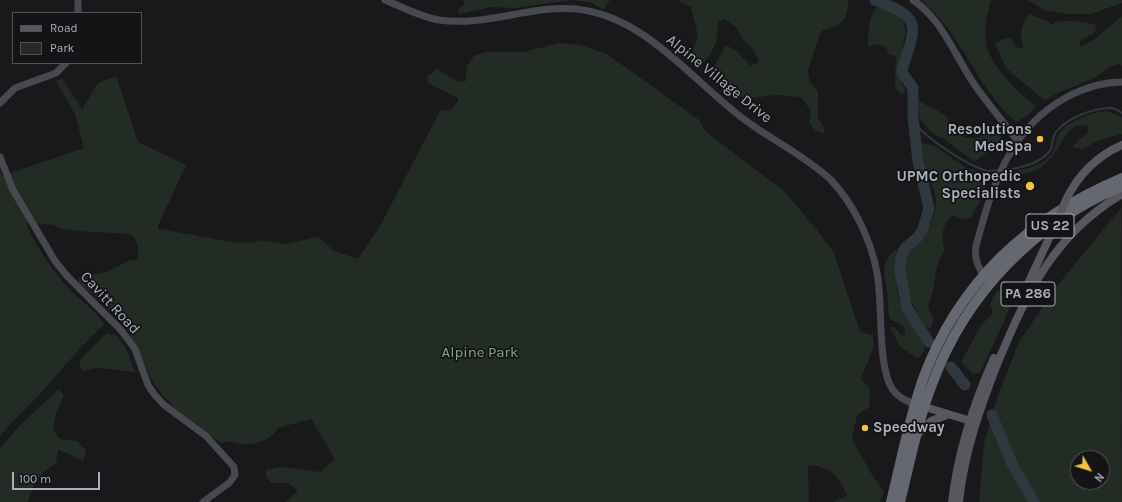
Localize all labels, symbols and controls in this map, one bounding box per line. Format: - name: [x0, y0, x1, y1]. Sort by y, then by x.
- legend: [12, 12, 142, 64]
- text: Road: [50, 21, 78, 35]
- street label: Alpine Village Drive: [663, 31, 775, 127]
- text: Park: [50, 41, 74, 55]
- place label: Resolutions MedSpa: [947, 121, 1032, 156]
- marker: Resolutions MedSpa: [1035, 134, 1045, 144]
- place label: UPMC Orthopedic Specialists: [896, 168, 1021, 203]
- marker: UPMC Orthopedic Specialists: [1024, 180, 1036, 192]
- road number: US 22: [1026, 214, 1074, 238]
- street label: Cavitt Road: [77, 268, 143, 338]
- road number: PA 286: [1001, 282, 1055, 306]
- park label: Alpine Park: [442, 344, 518, 362]
- place label: Speedway: [873, 419, 945, 437]
- marker: Speedway: [860, 423, 870, 433]
- north arrow: [1070, 450, 1110, 490]
- scale bar: [14, 464, 102, 490]
- text: N: [1091, 470, 1106, 484]
- text: 100 m: [19, 472, 51, 486]

